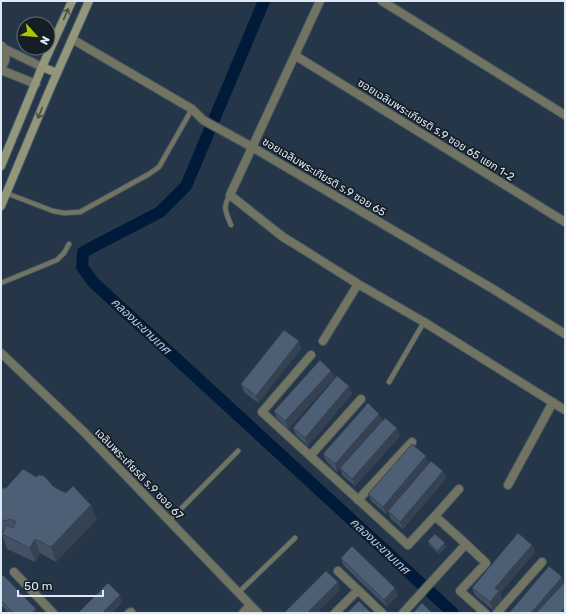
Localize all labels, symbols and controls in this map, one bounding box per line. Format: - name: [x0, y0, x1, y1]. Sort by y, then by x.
- one-way arrow: [62, 9, 70, 21]
- north arrow: [16, 16, 56, 56]
- text: N: [37, 34, 52, 47]
- street label: ซอยเฉลิมพระเกียรติ ร.9 ซอย 65 แยก 1-2: [355, 76, 517, 184]
- one-way arrow: [35, 107, 43, 119]
- street label: ซอยเฉลิมพระเกียรติ ร.9 ซอย 65: [260, 135, 388, 219]
- water label: คลองมะขามเทศ: [108, 295, 175, 358]
- street label: เฉลิมพระเกียรติ ร.9 ซอย 67: [92, 426, 186, 522]
- water label: คลองมะขามเทศ: [347, 515, 414, 578]
- scale bar: [18, 572, 103, 598]
- text: 50 m: [24, 579, 52, 593]

